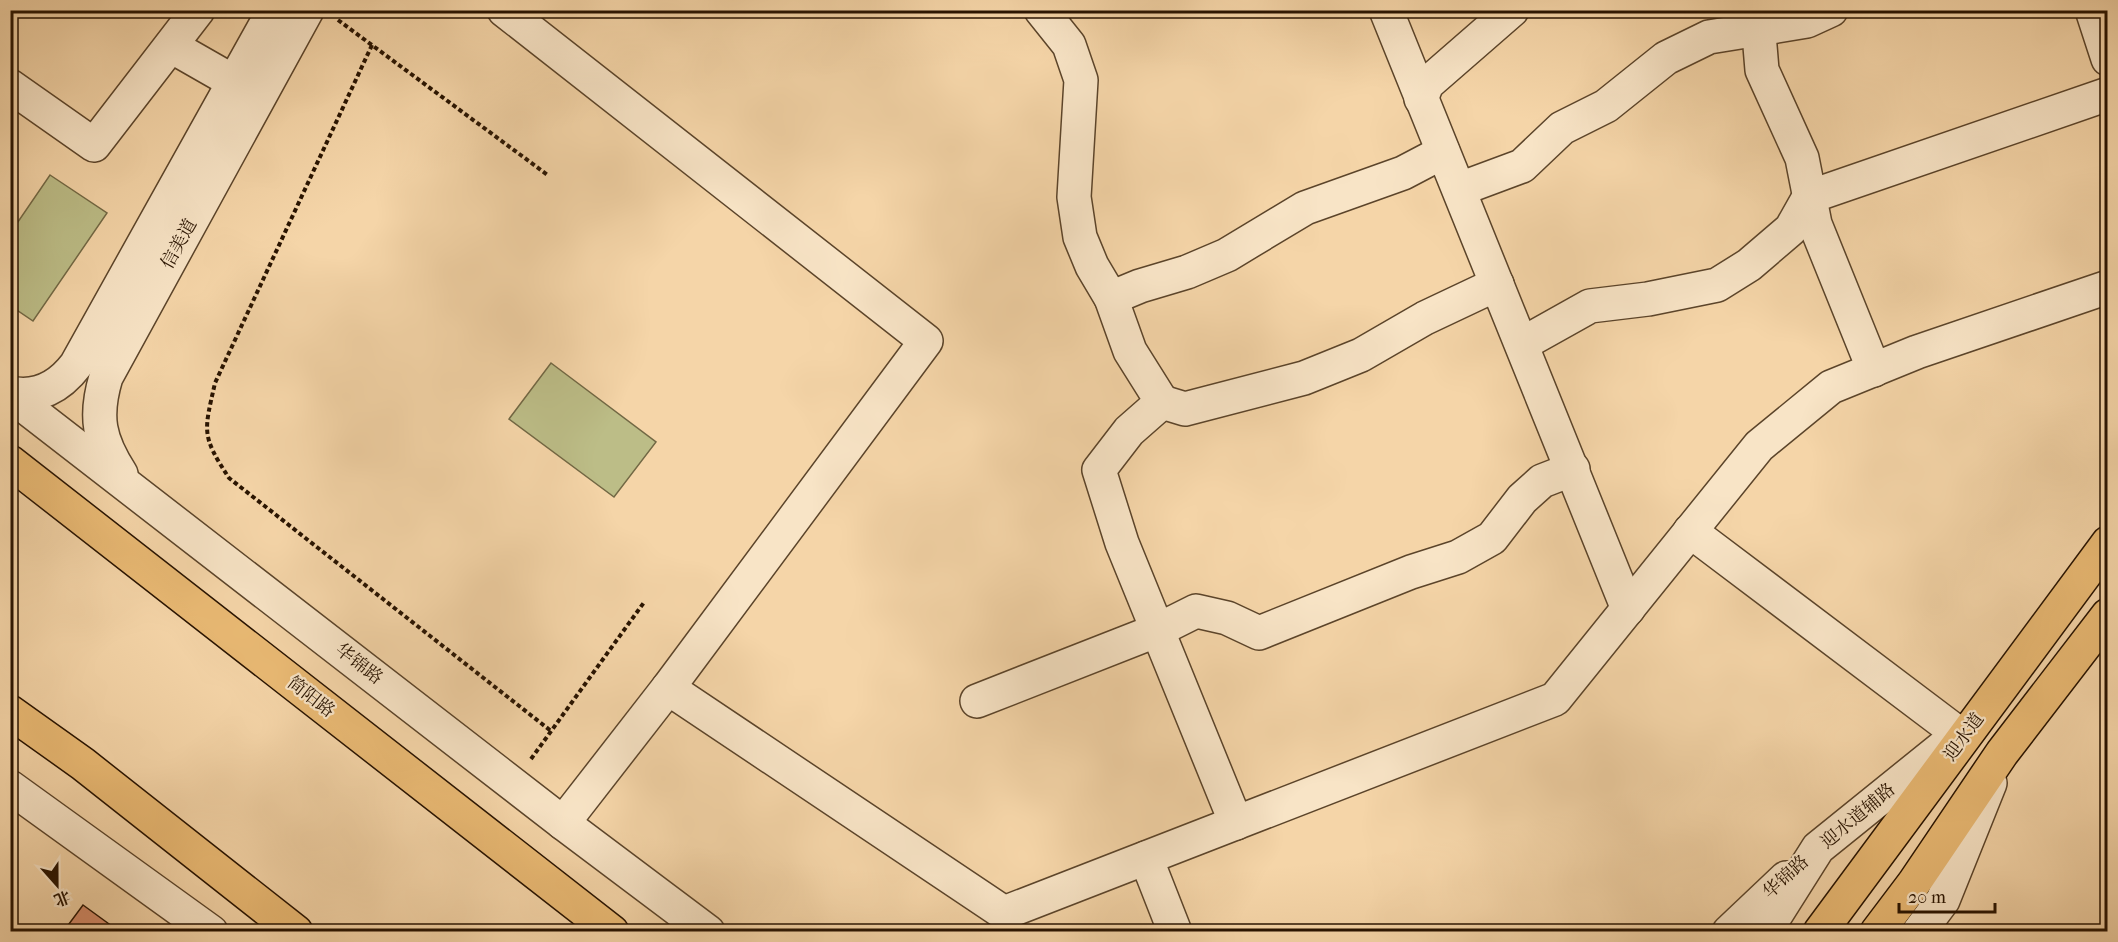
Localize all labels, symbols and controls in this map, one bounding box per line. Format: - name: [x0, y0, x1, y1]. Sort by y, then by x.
- street label: 信美道: [157, 215, 201, 273]
- street label: 华锦路: [331, 639, 387, 689]
- street label: 简阳路: [283, 672, 339, 722]
- street label: 迎水道: [1940, 709, 1988, 765]
- street label: 迎水道辅路: [1817, 779, 1899, 853]
- street label: 华锦路: [1759, 851, 1813, 903]
- north arrow: [27, 855, 87, 915]
- scale bar: [1899, 876, 1995, 914]
- text: 北: [51, 887, 73, 910]
- text: 20 m: [1908, 887, 1946, 908]

